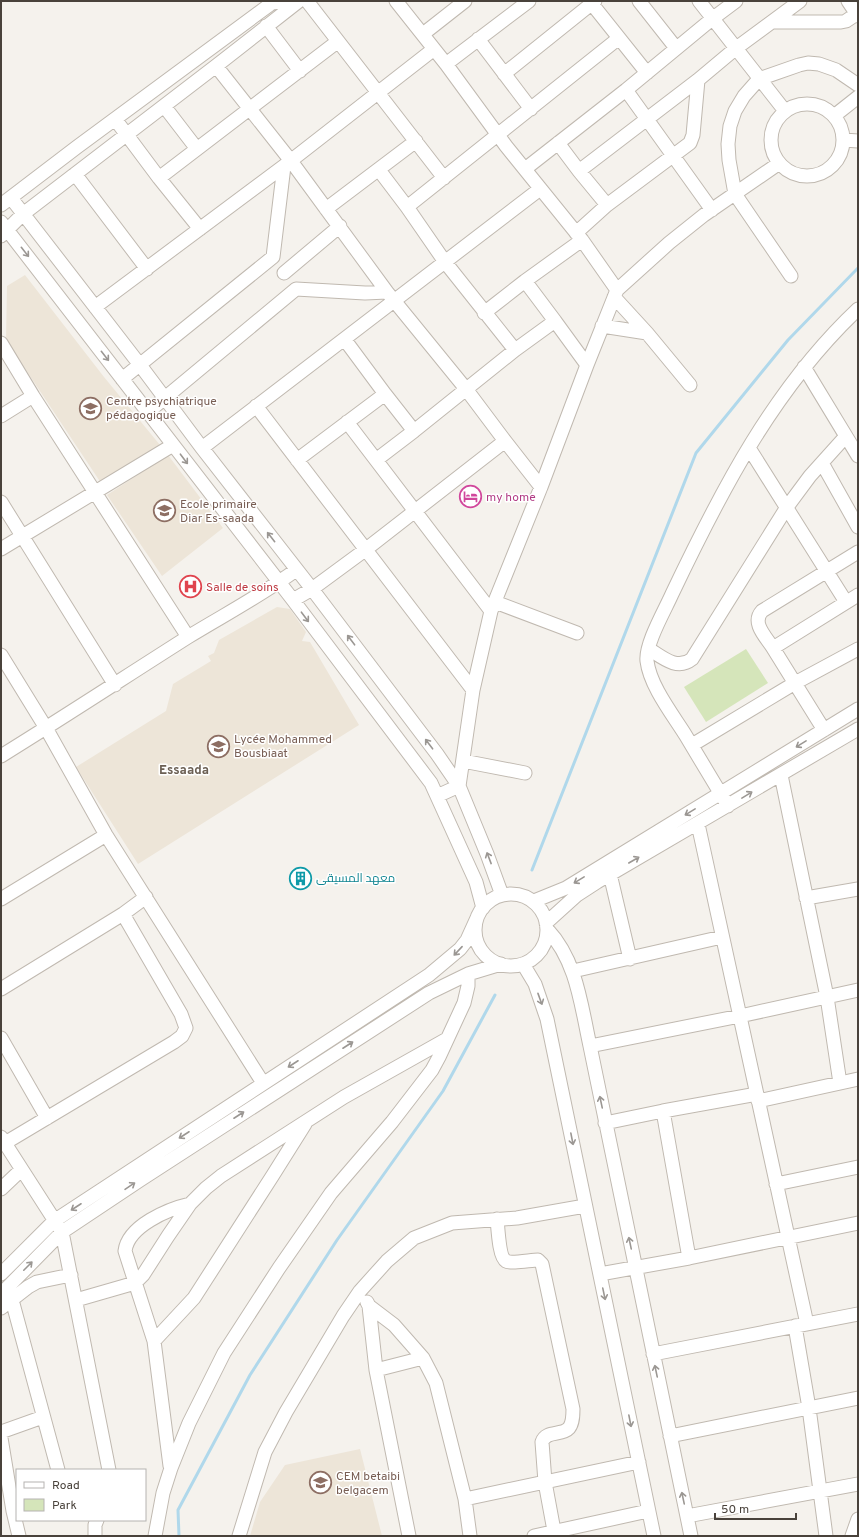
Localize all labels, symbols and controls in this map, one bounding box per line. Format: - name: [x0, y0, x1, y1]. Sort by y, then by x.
- one-way arrow: [21, 247, 30, 258]
- one-way arrow: [100, 350, 109, 361]
- place label: Centre psychiatrique pédagogique: [106, 394, 217, 424]
- school or university icon: Centre psychiatrique pédagogique: [77, 395, 103, 421]
- one-way arrow: [179, 453, 188, 464]
- hotel icon: my home: [457, 484, 483, 510]
- place label: my home: [486, 490, 536, 506]
- place label: Ecole primaire Diar Es-saada: [180, 497, 257, 527]
- school or university icon: Ecole primaire Diar Es-saada: [152, 498, 178, 524]
- one-way arrow: [267, 532, 275, 543]
- hospital icon: Salle de soins: [178, 574, 204, 600]
- place label: Salle de soins: [206, 580, 279, 596]
- one-way arrow: [301, 612, 310, 623]
- one-way arrow: [346, 635, 355, 646]
- place label: Lycée Mohammed Bousbiaat: [234, 732, 332, 762]
- school or university icon: Lycée Mohammed Bousbiaat: [205, 733, 231, 759]
- one-way arrow: [425, 738, 433, 749]
- one-way arrow: [795, 741, 807, 749]
- district label: Essaada: [159, 763, 209, 779]
- one-way arrow: [741, 791, 752, 799]
- one-way arrow: [684, 809, 696, 817]
- one-way arrow: [485, 853, 492, 865]
- one-way arrow: [628, 856, 640, 864]
- building icon: معهد المسيقى: [288, 865, 314, 891]
- place label: معهد المسيقى: [316, 871, 395, 887]
- one-way arrow: [573, 877, 585, 885]
- one-way arrow: [453, 946, 462, 956]
- one-way arrow: [537, 992, 545, 1004]
- one-way arrow: [342, 1040, 354, 1048]
- one-way arrow: [288, 1060, 299, 1068]
- one-way arrow: [596, 1096, 604, 1109]
- one-way arrow: [233, 1111, 244, 1119]
- one-way arrow: [179, 1131, 190, 1139]
- one-way arrow: [568, 1132, 576, 1145]
- one-way arrow: [124, 1182, 135, 1190]
- one-way arrow: [71, 1203, 82, 1211]
- one-way arrow: [626, 1237, 634, 1250]
- one-way arrow: [23, 1261, 33, 1271]
- one-way arrow: [600, 1287, 608, 1300]
- one-way arrow: [652, 1364, 660, 1377]
- one-way arrow: [627, 1414, 635, 1427]
- legend: [16, 1469, 146, 1521]
- place label: CEM betaibi belgacem: [336, 1469, 400, 1499]
- school or university icon: CEM betaibi belgacem: [307, 1470, 333, 1496]
- text: Road: [52, 1478, 80, 1494]
- one-way arrow: [678, 1492, 686, 1505]
- scale bar: [715, 1495, 796, 1521]
- text: Park: [52, 1498, 77, 1514]
- text: 50 m: [721, 1502, 749, 1518]

